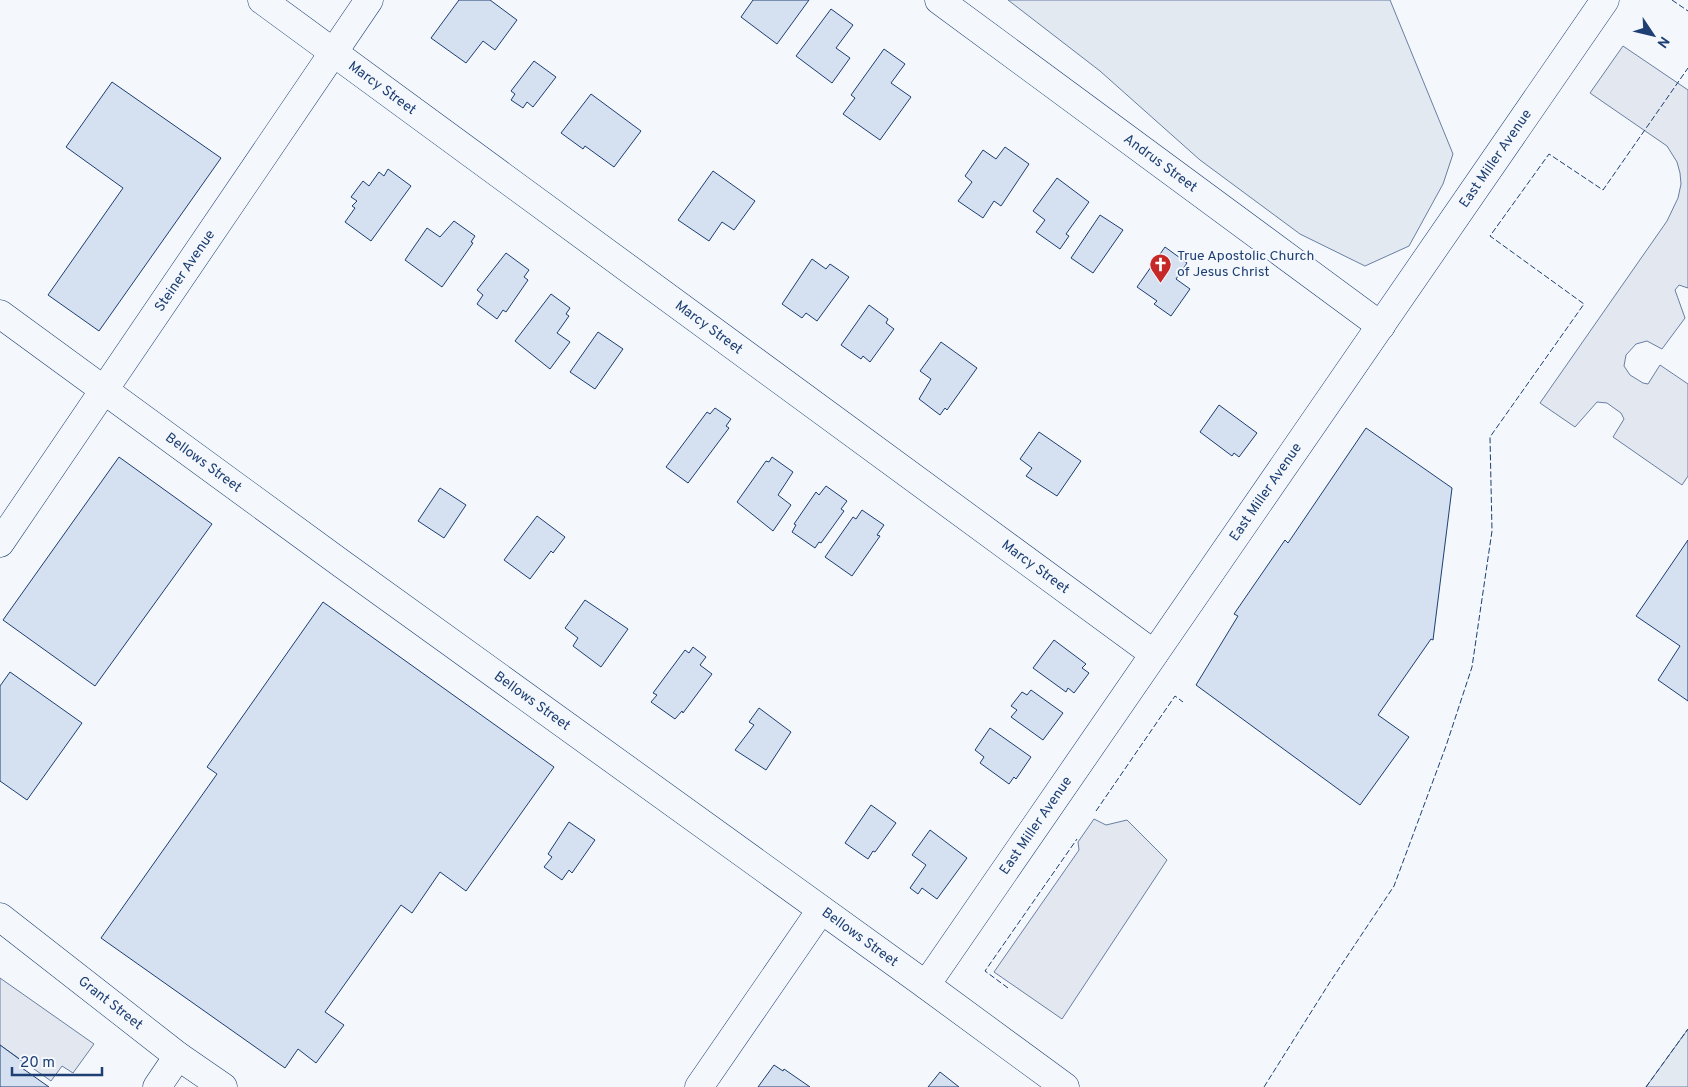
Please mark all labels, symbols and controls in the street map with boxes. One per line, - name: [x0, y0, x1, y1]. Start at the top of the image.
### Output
- north arrow: [1628, 10, 1678, 60]
- text: N: [1653, 33, 1672, 51]
- street label: Marcy Street: [345, 58, 419, 119]
- street label: East Miller Avenue: [1456, 106, 1535, 211]
- street label: Andrus Street: [1120, 131, 1200, 196]
- street label: Steiner Avenue: [151, 227, 219, 315]
- place label: True Apostolic Church of Jesus Christ: [1177, 248, 1314, 281]
- church icon: True Apostolic Church of Jesus Christ: [1149, 252, 1173, 283]
- street label: Marcy Street: [672, 297, 746, 358]
- street label: Bellows Street: [162, 429, 245, 496]
- street label: East Miller Avenue: [1226, 440, 1306, 545]
- street label: Marcy Street: [998, 537, 1073, 598]
- street label: Bellows Street: [491, 668, 574, 734]
- street label: East Miller Avenue: [996, 773, 1076, 878]
- street label: Bellows Street: [818, 904, 901, 971]
- street label: Grant Street: [75, 973, 146, 1034]
- scale bar: [12, 1044, 102, 1076]
- text: 20 m: [20, 1054, 55, 1073]

